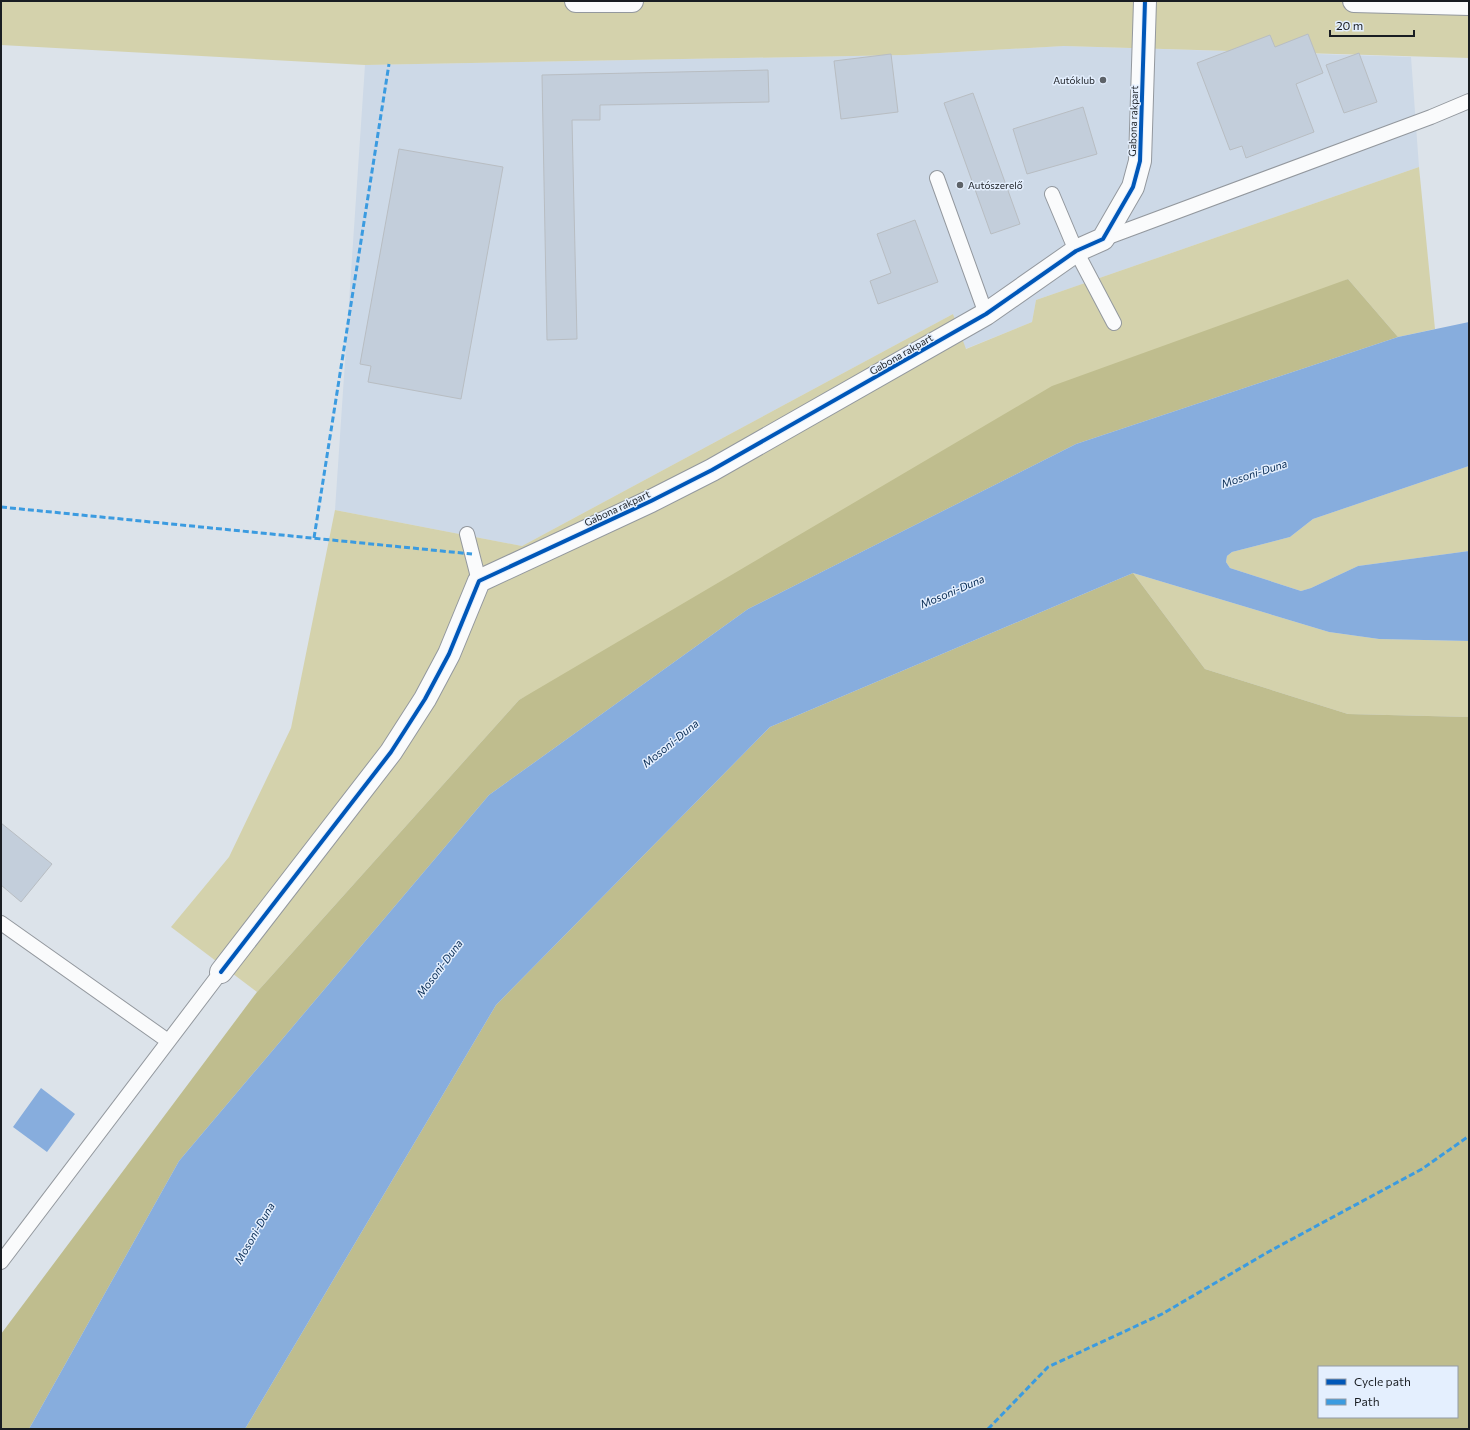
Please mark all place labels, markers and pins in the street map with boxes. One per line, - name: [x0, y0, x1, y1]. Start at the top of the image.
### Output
- place label: Autóklub: [1053, 74, 1095, 86]
- marker: Autóklub: [1098, 75, 1108, 85]
- place label: Autószerelő: [968, 179, 1023, 191]
- marker: Autószerelő: [955, 180, 965, 190]

